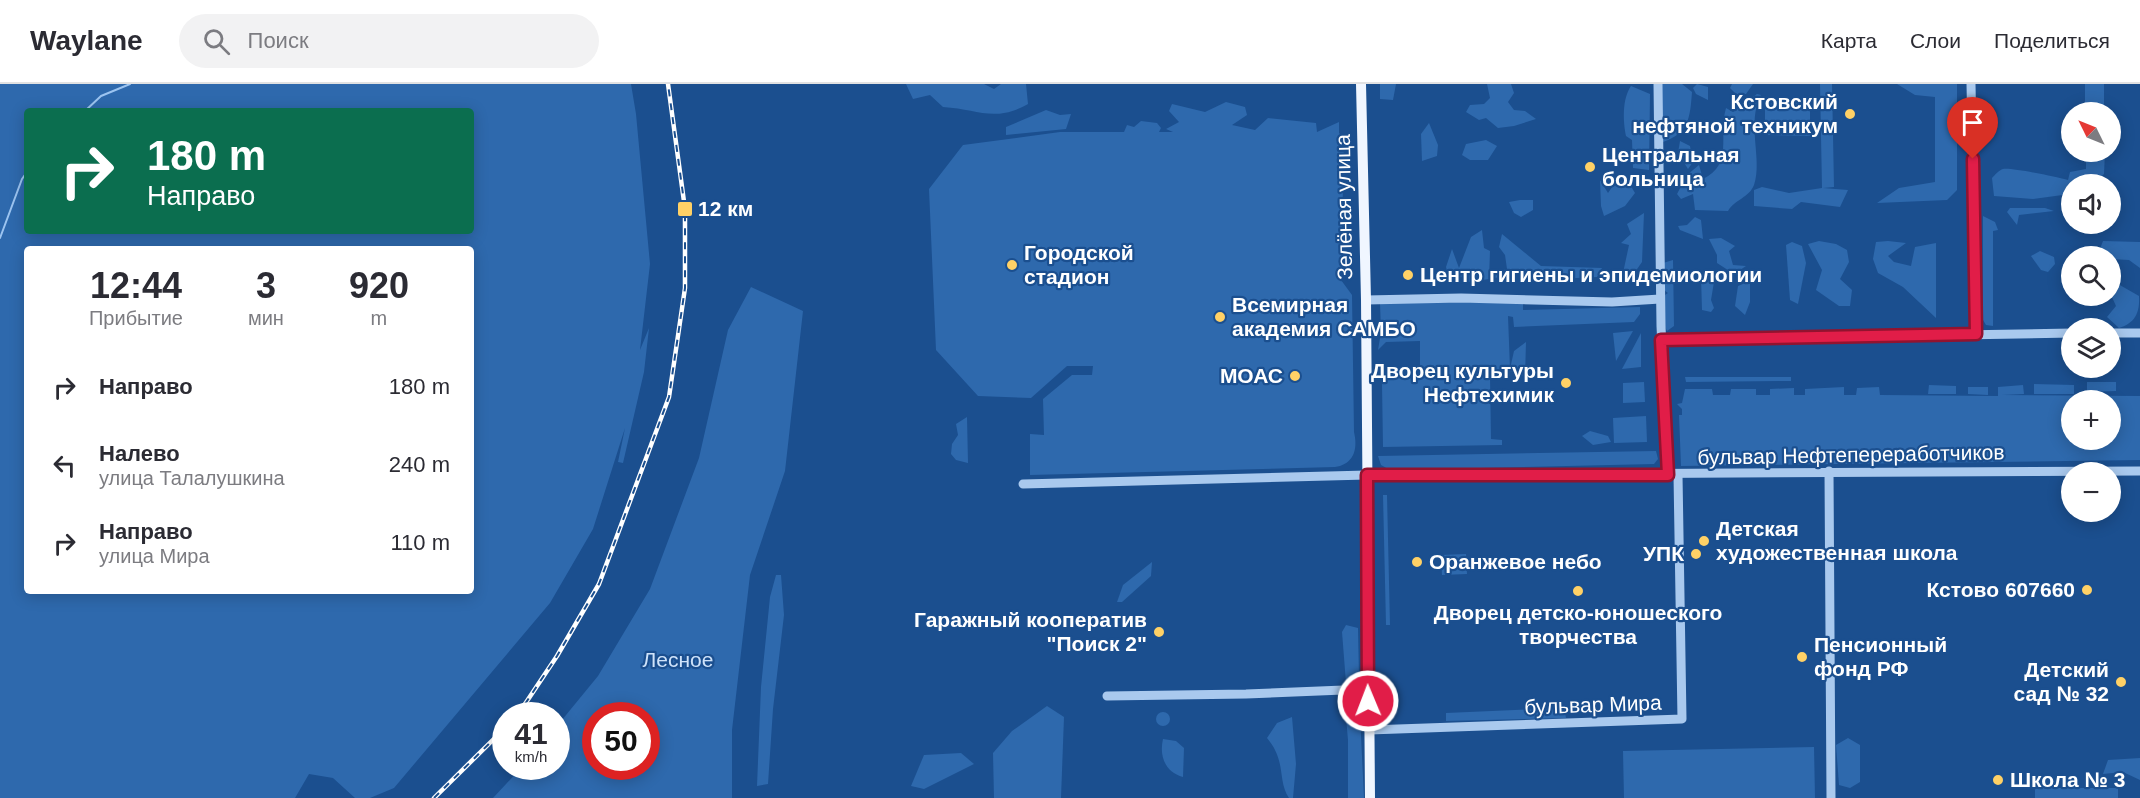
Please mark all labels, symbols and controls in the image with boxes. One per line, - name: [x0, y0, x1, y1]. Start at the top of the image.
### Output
- search box: [179, 14, 599, 68]
- text: Waylane: [30, 25, 143, 56]
- icon: search: [200, 25, 233, 58]
- text: Поиск: [248, 28, 309, 53]
- text: Карта: [1821, 29, 1877, 52]
- text: Слои: [1910, 29, 1961, 52]
- text: Поделиться: [1994, 29, 2110, 52]
- place label: Кстовский нефтяной техникум: [1632, 90, 1838, 137]
- pin: [1947, 97, 1998, 159]
- north arrow: [2061, 102, 2121, 162]
- map controls: [2061, 102, 2121, 522]
- icon: arrive: [1956, 106, 1989, 139]
- marker: Кстовский нефтяной техникум: [1843, 107, 1857, 121]
- icon: right: [48, 132, 126, 210]
- text: 180 m: [147, 132, 266, 179]
- street label: Зелёная улица: [1331, 134, 1356, 280]
- place label: Центральная больница: [1602, 143, 1740, 190]
- marker: Центральная больница: [1583, 160, 1597, 174]
- button: sound: [2061, 174, 2121, 234]
- text: Направо: [147, 181, 255, 211]
- place label: 12 км: [698, 197, 753, 220]
- marker: 12 км: [676, 200, 694, 218]
- place label: Городской стадион: [1024, 241, 1134, 288]
- button: search: [2061, 246, 2121, 306]
- marker: Городской стадион: [1005, 258, 1019, 272]
- place label: Центр гигиены и эпидемиологии: [1420, 263, 1762, 286]
- text: 12:44: [90, 265, 182, 306]
- text: 3: [256, 265, 276, 306]
- text: 920: [349, 265, 409, 306]
- marker: Центр гигиены и эпидемиологии: [1401, 268, 1415, 282]
- place label: Всемирная академия САМБО: [1232, 293, 1416, 340]
- text: Прибытие: [89, 307, 183, 329]
- text: мин: [248, 307, 284, 329]
- text: m: [371, 307, 387, 329]
- marker: Всемирная академия САМБО: [1213, 310, 1227, 324]
- button: layers: [2061, 318, 2121, 378]
- place label: Дворец культуры Нефтехимик: [1371, 359, 1554, 406]
- place label: МОАС: [1220, 364, 1283, 387]
- marker: МОАС: [1288, 369, 1302, 383]
- icon: right: [48, 371, 81, 404]
- text: Направо: [99, 374, 193, 399]
- text: 180 m: [389, 374, 450, 399]
- marker: Дворец культуры Нефтехимик: [1559, 376, 1573, 390]
- button: +: [2061, 390, 2121, 450]
- street label: бульвар Нефтепереработчиков: [1697, 440, 2005, 469]
- text: Налево: [99, 441, 180, 466]
- icon: left: [48, 449, 81, 482]
- text: 240 m: [389, 452, 450, 477]
- button: −: [2061, 462, 2121, 522]
- text: улица Талалушкина: [99, 467, 285, 489]
- place label: Детская художественная школа: [1716, 517, 1958, 564]
- text: Направо: [99, 519, 193, 544]
- icon: right: [48, 527, 81, 560]
- text: 110 m: [390, 530, 450, 555]
- marker: Детская художественная школа: [1697, 534, 1711, 548]
- place label: УПК: [1643, 542, 1684, 565]
- text: улица Мира: [99, 545, 210, 567]
- marker: УПК: [1689, 547, 1703, 561]
- place label: Оранжевое небо: [1429, 550, 1602, 573]
- marker: Оранжевое небо: [1410, 555, 1424, 569]
- place label: Кстово 607660: [1927, 578, 2075, 601]
- marker: Кстово 607660: [2080, 583, 2094, 597]
- marker: Дворец детско-юношеского творчества: [1571, 584, 1585, 598]
- place label: Дворец детско-юношеского творчества: [1434, 601, 1722, 648]
- place label: Гаражный кооператив "Поиск 2": [914, 608, 1147, 655]
- marker: Гаражный кооператив "Поиск 2": [1152, 625, 1166, 639]
- place label: Пенсионный фонд РФ: [1814, 633, 1947, 680]
- park label: Лесное: [643, 648, 713, 671]
- marker: Пенсионный фонд РФ: [1795, 650, 1809, 664]
- place label: Детский сад № 32: [2014, 658, 2109, 705]
- position arrow: [1336, 669, 1400, 733]
- marker: Детский сад № 32: [2114, 675, 2128, 689]
- street label: бульвар Мира: [1524, 691, 1662, 718]
- speed limit sign: 50: [582, 702, 660, 780]
- text: 41: [514, 717, 548, 750]
- text: km/h: [515, 748, 547, 765]
- place label: Школа № 3: [2010, 768, 2125, 791]
- marker: Школа № 3: [1991, 773, 2005, 787]

